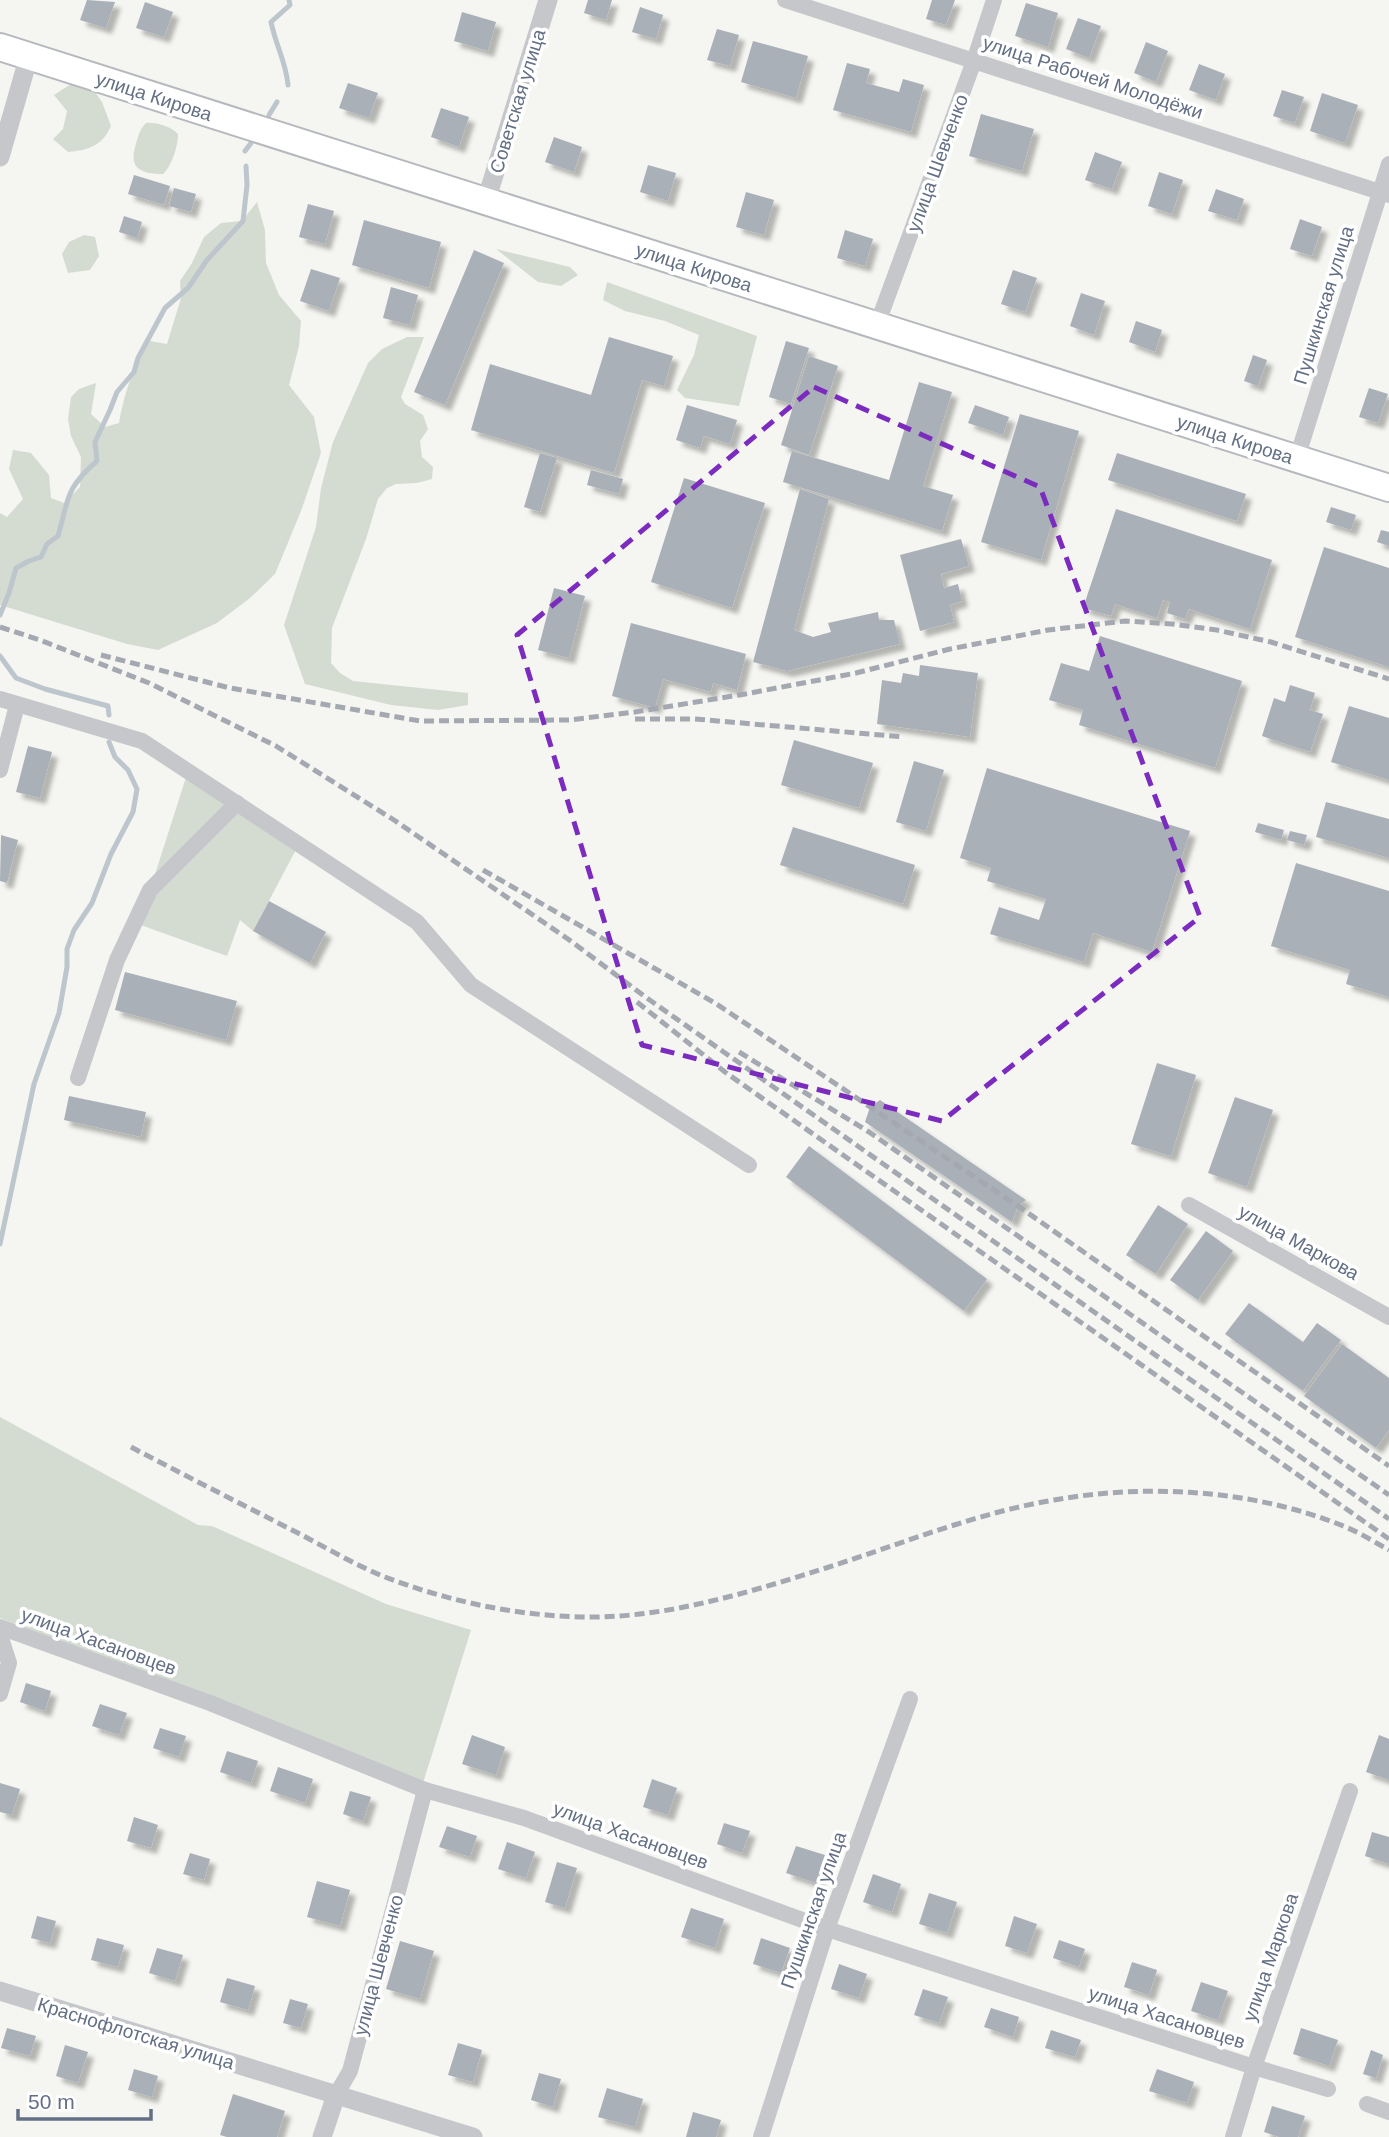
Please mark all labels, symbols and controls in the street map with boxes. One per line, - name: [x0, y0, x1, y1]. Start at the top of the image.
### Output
- street label: Советская улица: [486, 26, 549, 176]
- street label: улица Рабочей Молодёжи: [980, 32, 1206, 123]
- street label: улица Кирова: [93, 68, 215, 125]
- street label: улица Шевченко: [903, 92, 972, 235]
- street label: Пушкинская улица: [1289, 223, 1358, 387]
- street label: улица Кирова: [633, 239, 755, 296]
- street label: улица Кирова: [1174, 411, 1296, 468]
- street label: улица Маркова: [1235, 1201, 1363, 1284]
- street label: улица Хасановцев: [19, 1604, 179, 1679]
- street label: улица Хасановцев: [551, 1798, 711, 1873]
- street label: Пушкинская улица: [777, 1829, 850, 1991]
- street label: улица Маркова: [1239, 1890, 1302, 2024]
- street label: улица Шевченко: [350, 1892, 407, 2038]
- street label: улица Хасановцев: [1086, 1982, 1248, 2053]
- street label: Краснофлотская улица: [35, 1994, 237, 2074]
- scale bar: [18, 2078, 150, 2122]
- text: 50 m: [28, 2090, 75, 2113]

